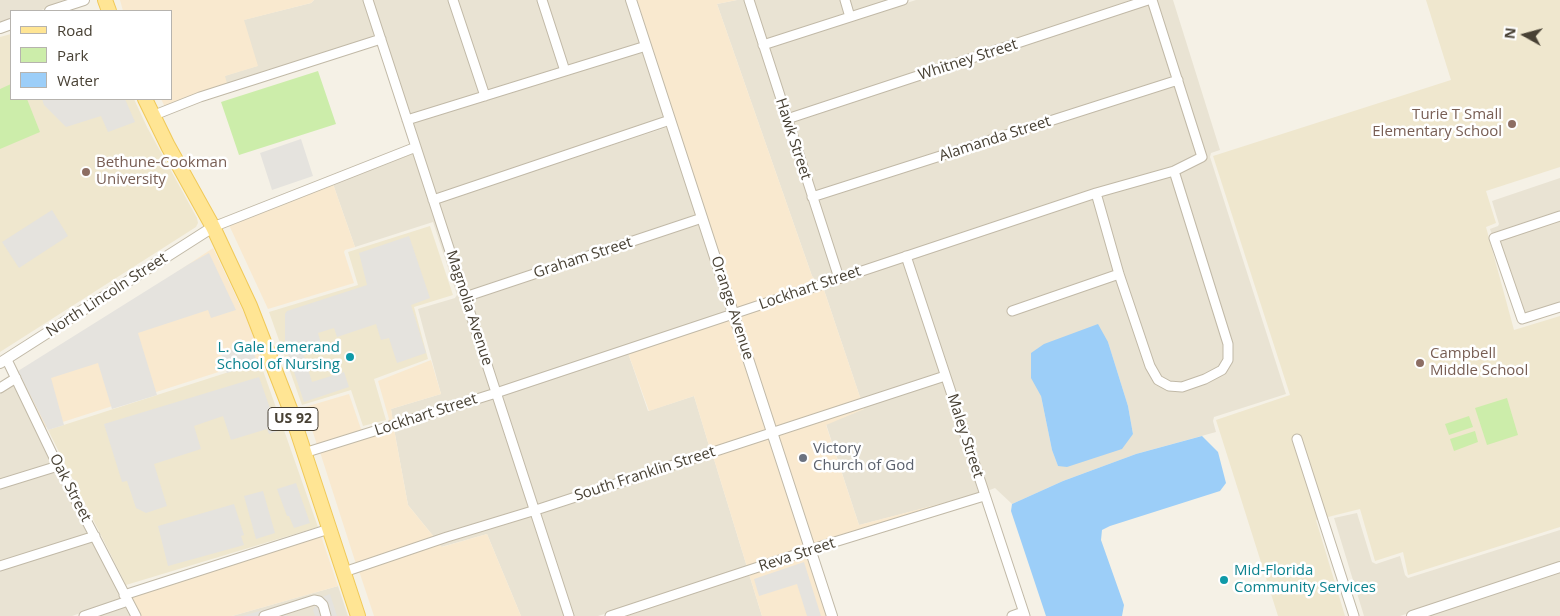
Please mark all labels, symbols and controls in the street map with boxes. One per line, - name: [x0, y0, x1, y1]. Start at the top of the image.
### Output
- legend: [10, 10, 172, 100]
- north arrow: [1500, 10, 1550, 60]
- text: Road: [57, 20, 93, 40]
- text: N: [1499, 26, 1520, 40]
- street label: Whitney Street: [916, 36, 1020, 84]
- text: Park: [57, 45, 88, 65]
- text: Water: [57, 70, 99, 90]
- street label: Hawk Street: [771, 96, 815, 182]
- place label: Turie T Small Elementary School: [1372, 106, 1502, 141]
- street label: Alamanda Street: [937, 112, 1053, 166]
- marker: Turie T Small Elementary School: [1506, 118, 1518, 130]
- place label: Bethune-Cookman University: [96, 154, 227, 189]
- marker: Bethune-Cookman University: [80, 166, 92, 178]
- street label: Graham Street: [531, 234, 635, 282]
- street label: Magnolia Avenue: [442, 248, 496, 368]
- street label: North Lincoln Street: [43, 249, 171, 341]
- street label: Orange Avenue: [707, 254, 757, 362]
- street label: Lockhart Street: [757, 262, 863, 314]
- place label: L. Gale Lemerand School of Nursing: [217, 339, 340, 374]
- place label: Campbell Middle School: [1430, 345, 1528, 380]
- marker: L. Gale Lemerand School of Nursing: [344, 351, 356, 363]
- marker: Campbell Middle School: [1414, 357, 1426, 369]
- street label: Lockhart Street: [372, 390, 480, 440]
- street label: Maley Street: [943, 392, 987, 480]
- road number: US 92: [268, 408, 318, 430]
- place label: Victory Church of God: [813, 440, 914, 475]
- street label: South Franklin Street: [572, 443, 718, 505]
- street label: Oak Street: [45, 451, 95, 525]
- marker: Victory Church of God: [797, 452, 809, 464]
- street label: Reva Street: [757, 534, 837, 576]
- place label: Mid-Florida Community Services: [1234, 562, 1376, 597]
- marker: Mid-Florida Community Services: [1218, 574, 1230, 586]

